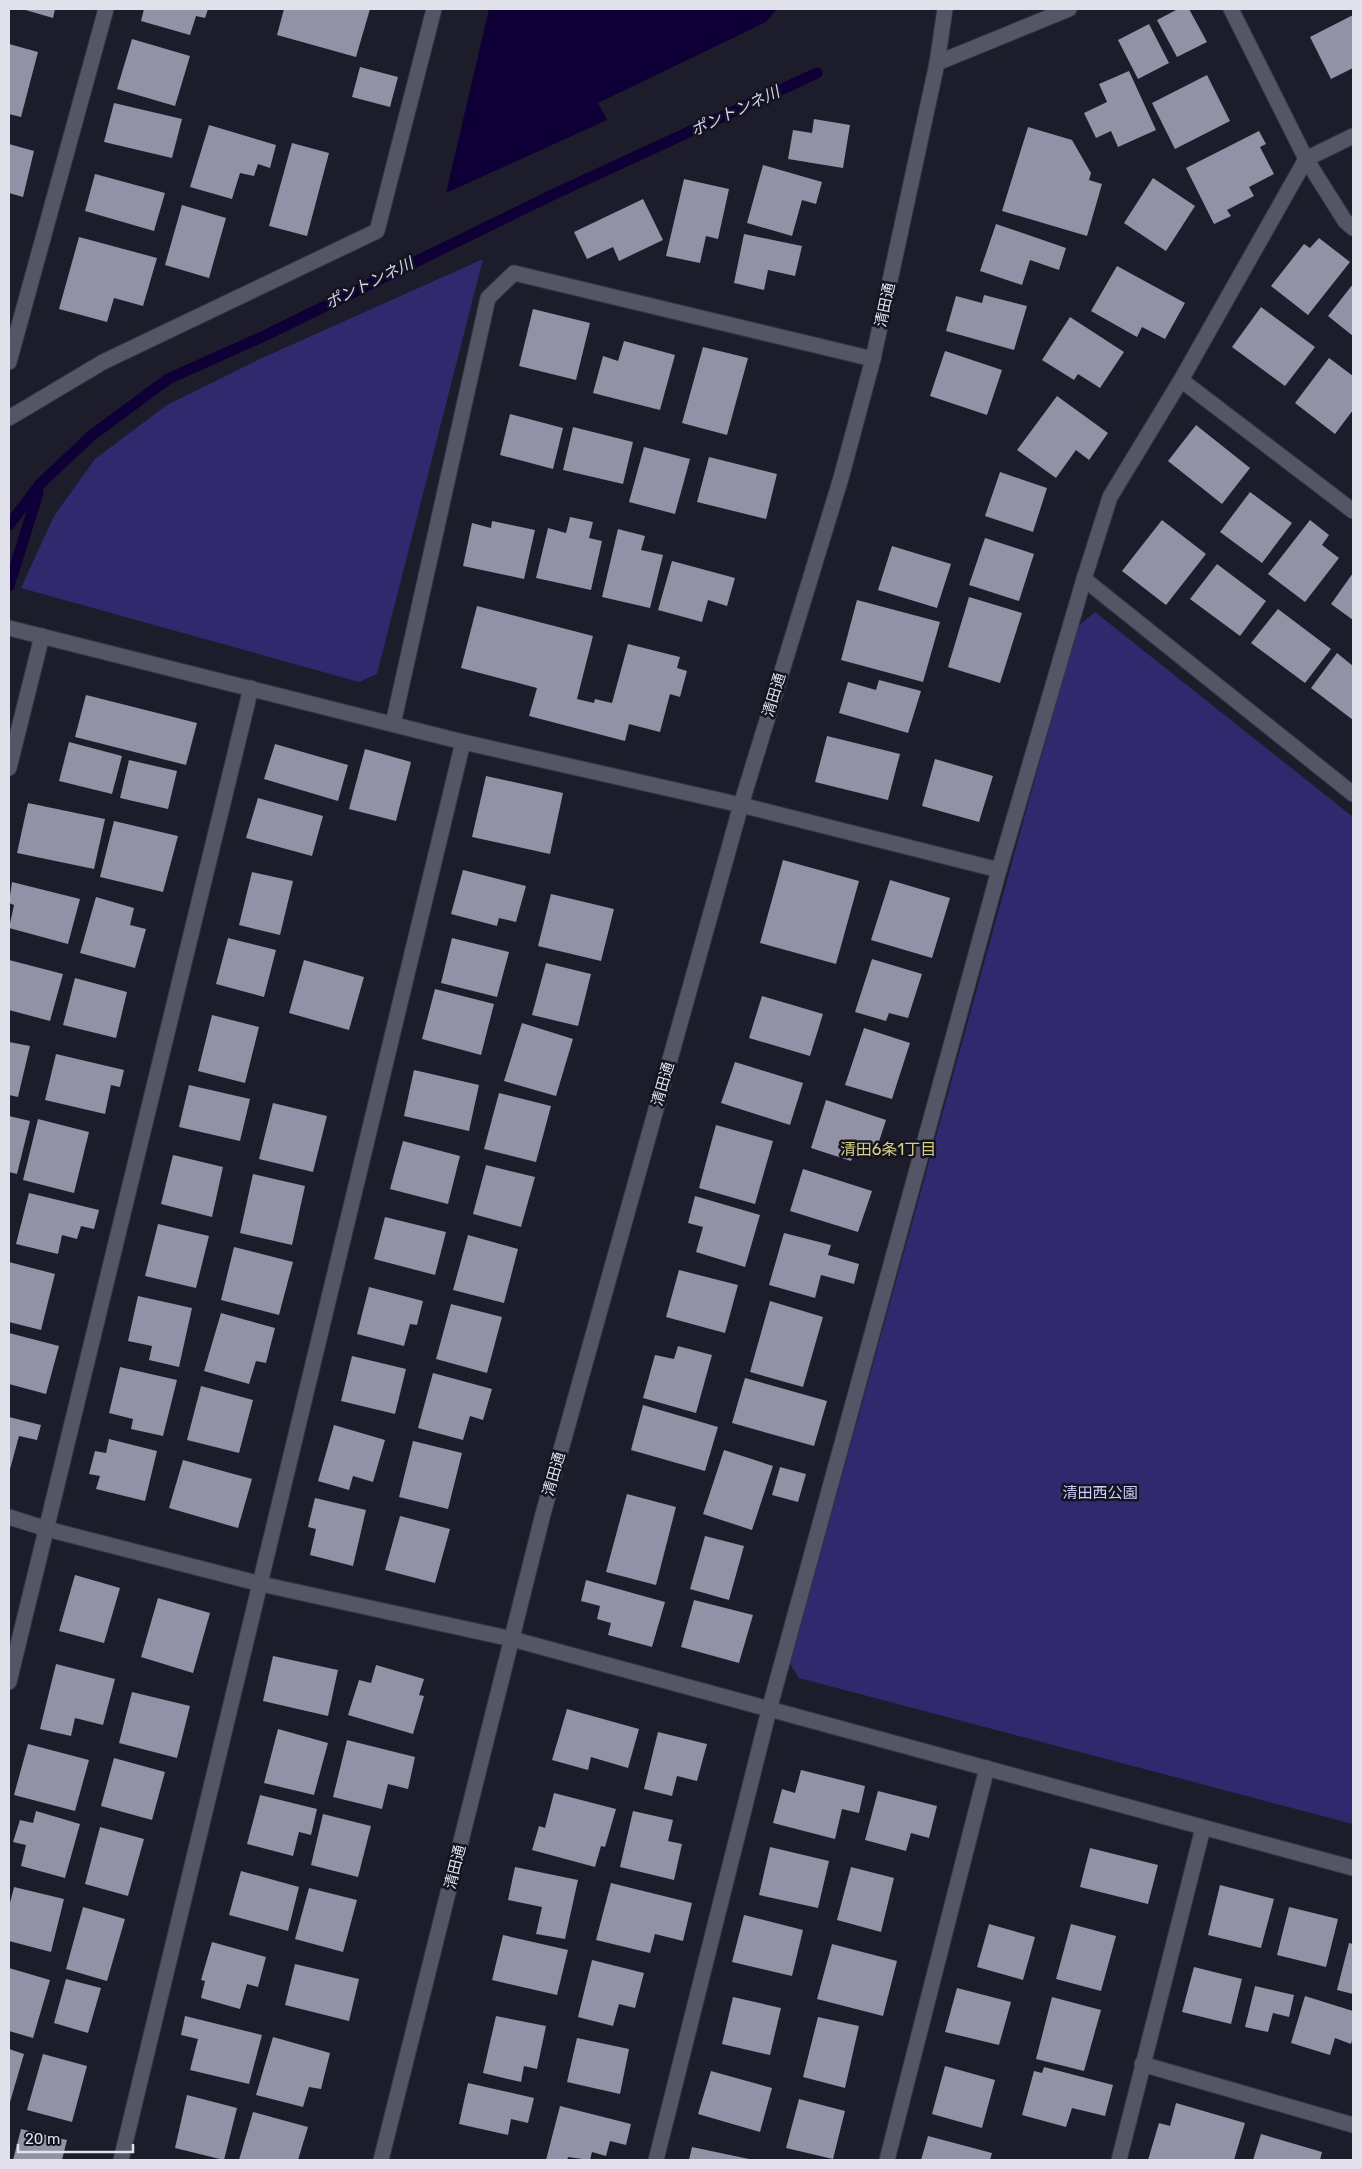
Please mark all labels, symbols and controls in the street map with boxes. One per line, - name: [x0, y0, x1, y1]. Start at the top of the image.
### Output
- water label: ポントンネ川: [688, 81, 784, 140]
- water label: ポントンネ川: [322, 253, 418, 313]
- street label: 清田通: [872, 281, 898, 329]
- street label: 清田通: [759, 671, 789, 719]
- street label: 清田通: [648, 1060, 678, 1108]
- district label: 清田6条1丁目: [840, 1140, 936, 1159]
- street label: 清田通: [539, 1450, 569, 1498]
- park label: 清田西公園: [1062, 1484, 1138, 1502]
- street label: 清田通: [441, 1843, 469, 1891]
- scale bar: [18, 2122, 132, 2154]
- text: 20 m: [25, 2130, 60, 2148]

